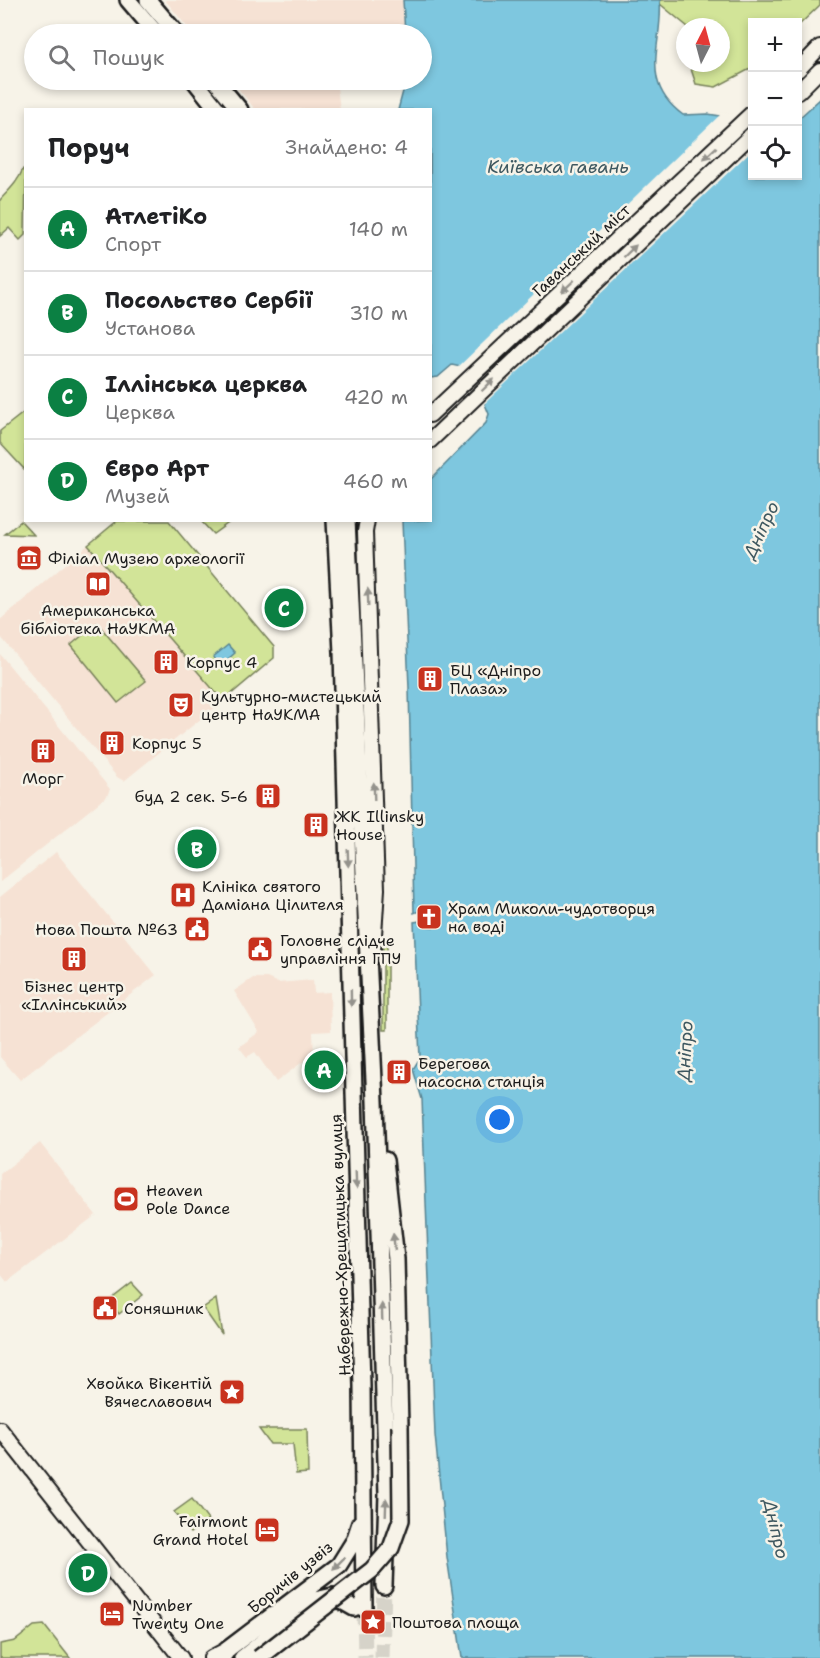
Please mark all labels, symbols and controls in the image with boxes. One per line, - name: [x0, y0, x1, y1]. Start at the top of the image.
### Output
- north arrow: [676, 18, 730, 72]
- map controls: [748, 18, 802, 180]
- button: +: [748, 18, 802, 72]
- search box: [24, 24, 432, 90]
- icon: search: [45, 41, 78, 74]
- text: Пошук: [93, 43, 164, 72]
- button: −: [748, 72, 802, 126]
- button: locate: [748, 126, 802, 180]
- text: Поруч: [48, 130, 130, 165]
- text: Знайдено: 4: [285, 134, 408, 160]
- one-way arrow: [703, 145, 717, 159]
- water label: Київська гавань: [487, 155, 629, 179]
- street label: Гаванський міст: [528, 199, 636, 301]
- text: АтлетіКо: [105, 202, 207, 231]
- text: A: [60, 216, 75, 242]
- text: 140 m: [349, 216, 408, 242]
- text: Спорт: [105, 231, 161, 257]
- one-way arrow: [622, 244, 637, 258]
- one-way arrow: [560, 279, 575, 293]
- text: Посольство Сербії: [105, 286, 313, 315]
- text: B: [61, 300, 74, 326]
- text: 310 m: [349, 300, 408, 326]
- text: Установа: [105, 315, 195, 341]
- text: Іллінська церква: [105, 370, 307, 399]
- one-way arrow: [481, 379, 495, 393]
- text: C: [61, 384, 74, 410]
- text: 420 m: [344, 384, 408, 410]
- text: Церква: [105, 399, 175, 425]
- text: Євро Арт: [105, 454, 209, 483]
- text: D: [60, 468, 75, 494]
- text: 460 m: [343, 468, 408, 494]
- text: Музей: [105, 483, 170, 509]
- water label: Дніпро: [737, 497, 785, 563]
- museum icon: Філіал Музею археології: [14, 543, 44, 573]
- place label: Філіал Музею археології: [48, 548, 245, 569]
- library icon: Американська бібліотека НаУКМА: [83, 569, 113, 599]
- pin: C: [264, 586, 304, 630]
- one-way arrow: [363, 587, 372, 606]
- place label: Американська бібліотека НаУКМА: [21, 600, 175, 639]
- building icon: Корпус 4: [151, 647, 181, 677]
- place label: Корпус 4: [186, 652, 257, 673]
- place label: БЦ «Дніпро Плаза»: [450, 660, 541, 699]
- building icon: БЦ «Дніпро Плаза»: [415, 664, 445, 694]
- place label: Культурно-мистецький центр НаУКМА: [201, 686, 382, 725]
- theatre icon: Культурно-мистецький центр НаУКМА: [166, 690, 196, 720]
- building icon: Корпус 5: [97, 728, 127, 758]
- place label: Корпус 5: [132, 733, 202, 754]
- building icon: Морг: [28, 736, 58, 766]
- place label: Морг: [22, 768, 65, 789]
- building icon: буд 2 сек. 5-6: [253, 781, 283, 811]
- one-way arrow: [369, 782, 379, 801]
- place label: буд 2 сек. 5-6: [135, 786, 248, 807]
- place label: ЖК Illinsky House: [336, 806, 424, 845]
- building icon: ЖК Illinsky House: [301, 810, 331, 840]
- pin: B: [178, 826, 216, 872]
- one-way arrow: [343, 848, 352, 867]
- place label: Клініка святого Даміана Цілителя: [202, 876, 344, 915]
- hospital icon: Клініка святого Даміана Цілителя: [168, 880, 198, 910]
- place label: Храм Миколи-чудотворця на воді: [448, 898, 655, 937]
- church icon: Храм Миколи-чудотворця на воді: [414, 902, 444, 932]
- public building icon: Нова Пошта №63: [182, 914, 212, 944]
- place label: Нова Пошта №63: [35, 919, 178, 940]
- place label: Головне слідче управління ГПУ: [280, 930, 401, 969]
- public building icon: Головне слідче управління ГПУ: [245, 934, 275, 964]
- building icon: Бізнес центр «Іллінський»: [59, 944, 89, 974]
- place label: Бізнес центр «Іллінський»: [21, 976, 127, 1015]
- one-way arrow: [346, 989, 356, 1008]
- water label: Дніпро: [671, 1020, 699, 1083]
- pin: A: [304, 1048, 344, 1092]
- place label: Берегова насосна станція: [418, 1053, 545, 1092]
- building icon: Берегова насосна станція: [384, 1057, 414, 1087]
- your location: [485, 1105, 514, 1134]
- street label: Набережно-Хрещатицька вулиця: [325, 1114, 356, 1376]
- one-way arrow: [351, 1171, 360, 1190]
- place label: Heaven Pole Dance: [146, 1180, 230, 1219]
- sports icon: Heaven Pole Dance: [111, 1184, 141, 1214]
- one-way arrow: [389, 1232, 399, 1251]
- public building icon: Соняшник: [90, 1293, 120, 1323]
- place label: Соняшник: [124, 1298, 204, 1319]
- one-way arrow: [377, 1303, 386, 1322]
- place label: Хвойка Вікентій Вячеславович: [87, 1373, 212, 1412]
- place icon: Хвойка Вікентій Вячеславович: [217, 1377, 247, 1407]
- water label: Дніпро: [757, 1496, 795, 1561]
- one-way arrow: [382, 1497, 391, 1516]
- place label: Fairmont Grand Hotel: [153, 1511, 248, 1550]
- hotel icon: Fairmont Grand Hotel: [252, 1515, 282, 1545]
- street label: Боричів узвіз: [243, 1537, 337, 1618]
- pin: D: [68, 1550, 107, 1596]
- one-way arrow: [332, 1556, 346, 1571]
- place label: Number Twenty One: [132, 1595, 224, 1634]
- hotel icon: Number Twenty One: [97, 1599, 127, 1629]
- place icon: Поштова площа: [358, 1607, 388, 1637]
- place label: Поштова площа: [392, 1612, 519, 1633]

